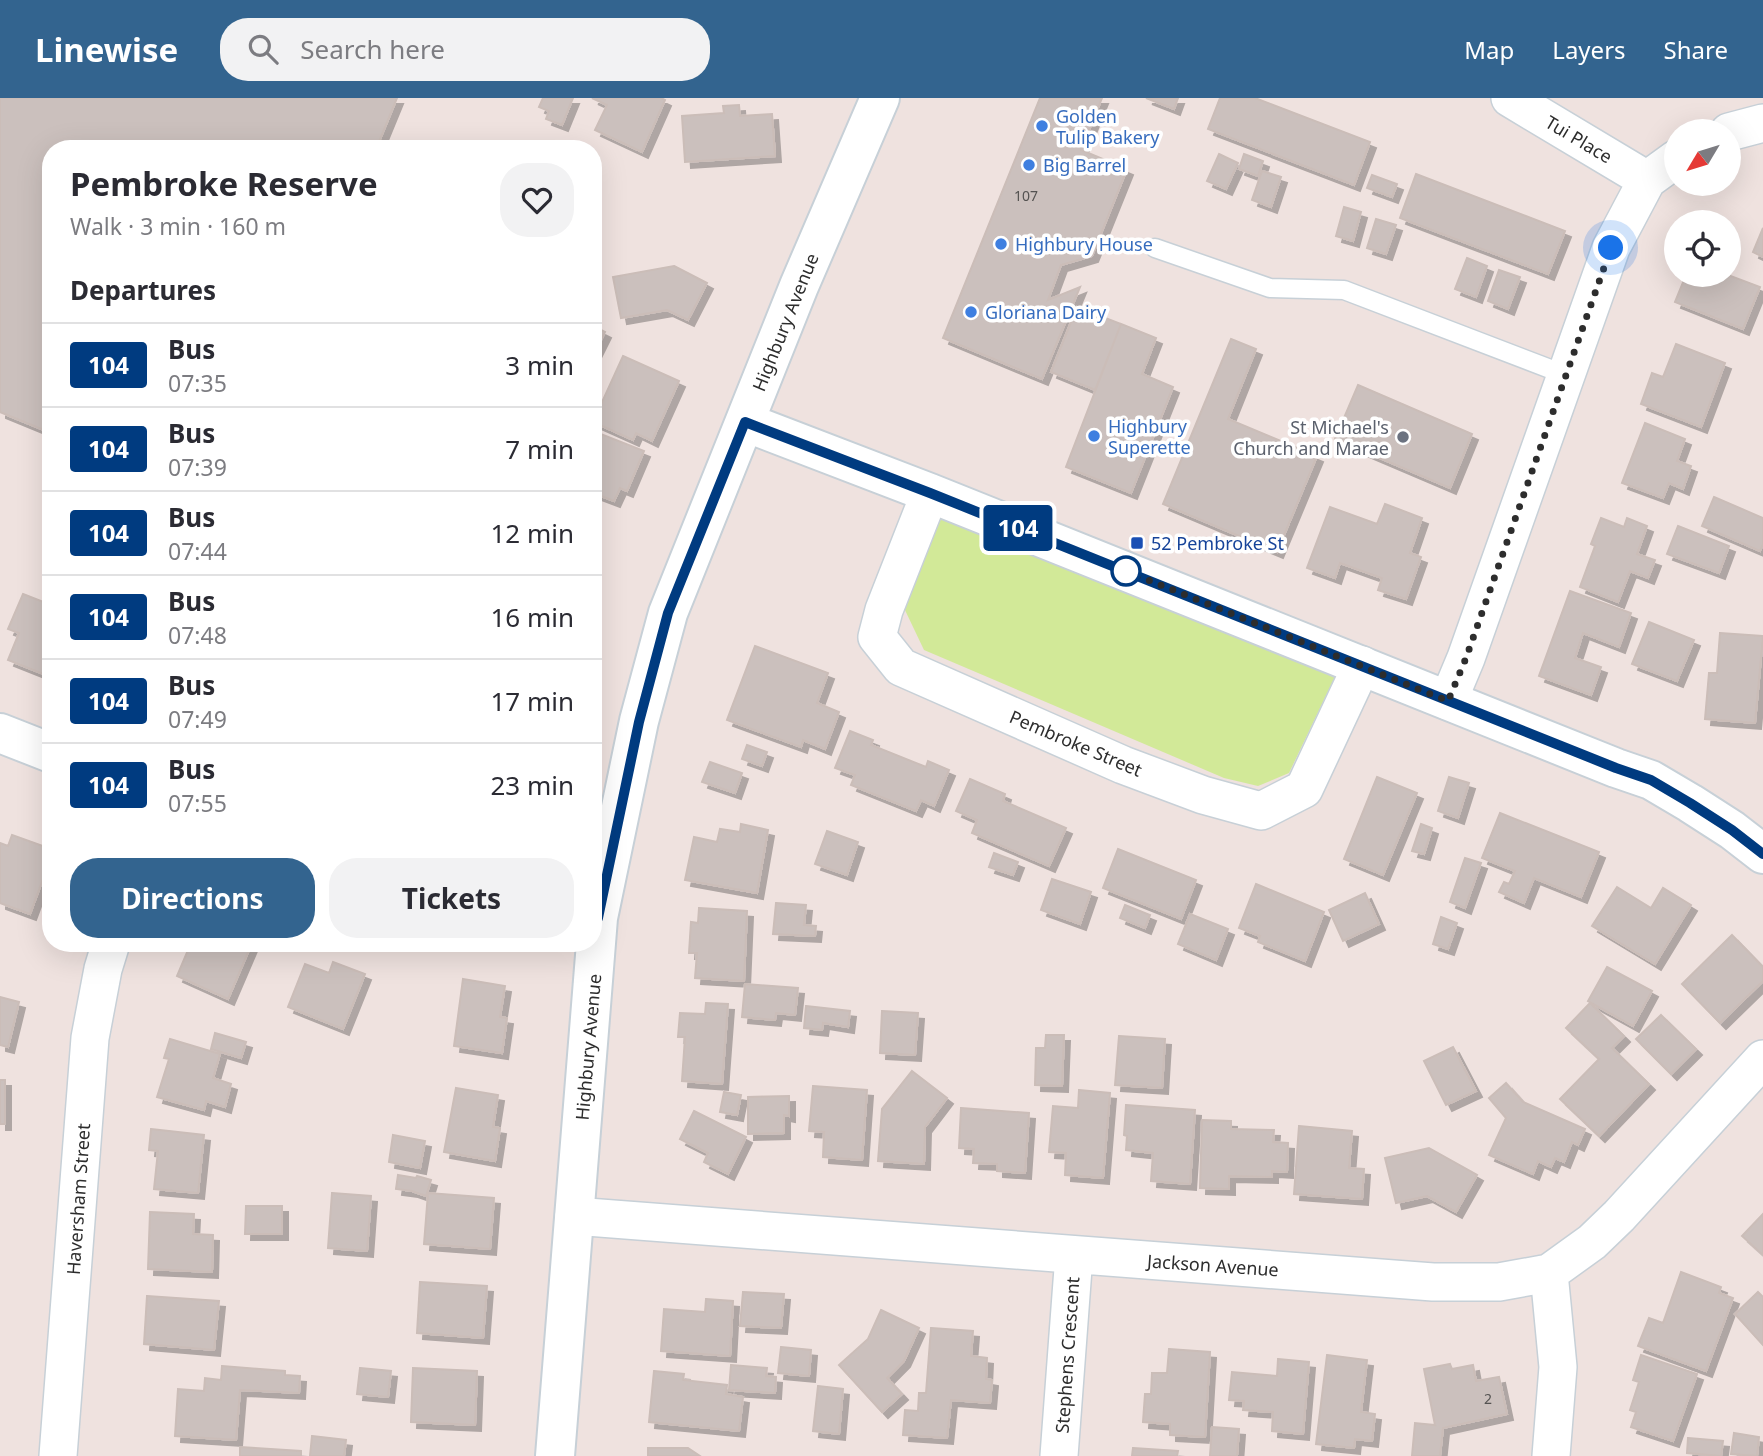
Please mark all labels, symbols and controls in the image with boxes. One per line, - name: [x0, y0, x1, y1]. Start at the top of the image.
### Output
- search box: [220, 18, 710, 81]
- text: Linewise: [35, 27, 178, 72]
- icon: search: [244, 30, 282, 68]
- text: Search here: [300, 31, 445, 67]
- text: Map: [1464, 33, 1514, 66]
- text: Layers: [1552, 33, 1626, 66]
- text: Share: [1664, 33, 1728, 66]
- place label: Golden Tulip Bakery: [1056, 104, 1160, 149]
- street label: Tui Place: [1541, 110, 1617, 168]
- marker: Golden Tulip Bakery: [1034, 118, 1050, 134]
- north arrow: [1664, 119, 1741, 196]
- map controls: [1664, 119, 1741, 287]
- place label: Big Barrel: [1043, 153, 1126, 177]
- marker: Big Barrel: [1021, 157, 1037, 173]
- text: Pembroke Reserve: [70, 161, 378, 206]
- button: heart: [500, 163, 574, 237]
- house number: 107: [1014, 186, 1038, 205]
- text: Walk · 3 min · 160 m: [70, 210, 286, 242]
- button: locate: [1664, 210, 1741, 287]
- your location: [1593, 230, 1628, 265]
- place label: Highbury House: [1015, 232, 1153, 256]
- marker: Highbury House: [993, 236, 1009, 252]
- street label: Highbury Avenue: [746, 249, 824, 395]
- text: Departures: [70, 272, 216, 308]
- place label: Gloriana Dairy: [985, 300, 1107, 324]
- marker: Gloriana Dairy: [963, 304, 979, 320]
- text: Bus: [168, 331, 215, 367]
- text: 3 min: [505, 347, 574, 383]
- text: 104: [88, 348, 129, 381]
- text: 07:35: [168, 367, 227, 399]
- place label: Highbury Superette: [1108, 414, 1191, 459]
- text: Bus: [168, 415, 215, 451]
- place label: St Michael's Church and Marae: [1233, 415, 1389, 460]
- marker: Highbury Superette: [1086, 428, 1102, 444]
- marker: St Michael's Church and Marae: [1395, 429, 1411, 445]
- text: 7 min: [505, 431, 574, 467]
- text: 104: [88, 432, 129, 465]
- text: 07:39: [168, 451, 227, 483]
- text: Bus: [168, 499, 215, 535]
- line badge: 104: [978, 505, 1058, 551]
- text: 104: [997, 511, 1039, 544]
- text: 12 min: [490, 515, 574, 551]
- text: 104: [88, 516, 129, 549]
- place label: 52 Pembroke St: [1151, 531, 1285, 555]
- text: 07:44: [168, 535, 227, 567]
- marker: 52 Pembroke St: [1129, 535, 1145, 551]
- unlabelled marker: [1111, 556, 1141, 586]
- text: Bus: [168, 583, 215, 619]
- text: 16 min: [490, 599, 574, 635]
- text: 104: [88, 600, 129, 633]
- text: 07:48: [168, 619, 227, 651]
- text: Bus: [168, 667, 215, 703]
- text: 17 min: [490, 683, 574, 719]
- text: 104: [88, 684, 129, 717]
- text: 07:49: [168, 703, 227, 735]
- street label: Pembroke Street: [1006, 704, 1146, 782]
- text: Bus: [168, 751, 215, 787]
- text: 23 min: [490, 767, 574, 803]
- text: 104: [88, 768, 129, 801]
- text: 07:55: [168, 787, 227, 819]
- button: Directions: [70, 858, 315, 938]
- button: Tickets: [329, 858, 574, 938]
- street label: Highbury Avenue: [570, 973, 606, 1121]
- street label: Haversham Street: [61, 1122, 95, 1276]
- street label: Jackson Avenue: [1144, 1248, 1280, 1282]
- street label: Stephens Crescent: [1050, 1275, 1084, 1434]
- house number: 2: [1484, 1389, 1492, 1408]

